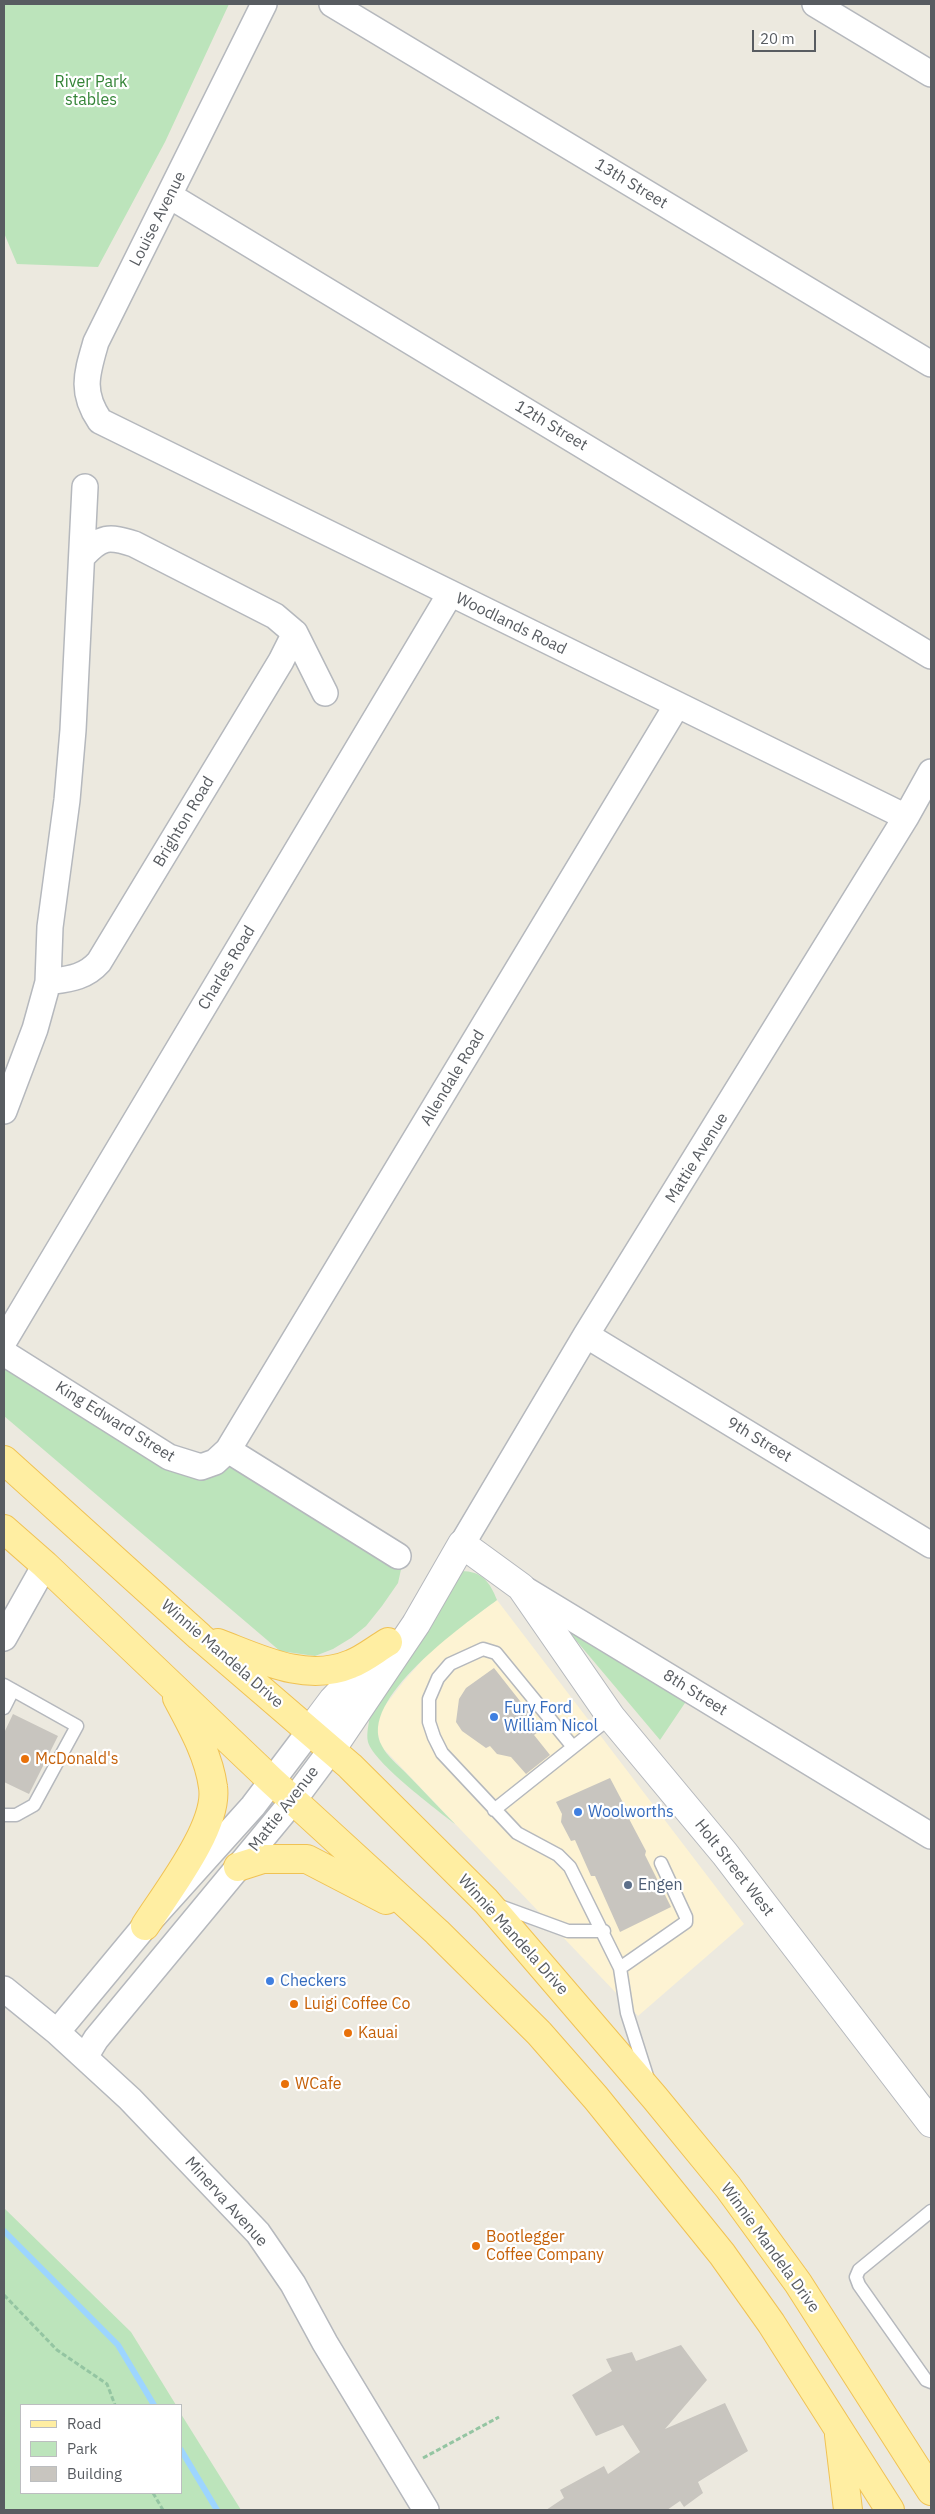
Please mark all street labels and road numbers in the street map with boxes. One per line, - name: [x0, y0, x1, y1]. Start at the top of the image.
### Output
- street label: 13th Street: [591, 155, 671, 213]
- street label: Louise Avenue: [126, 168, 190, 270]
- street label: 12th Street: [511, 397, 591, 455]
- street label: Woodlands Road: [452, 589, 570, 659]
- street label: Brighton Road: [150, 773, 218, 871]
- street label: Charles Road: [194, 922, 260, 1014]
- street label: Allendale Road: [417, 1027, 489, 1129]
- street label: Mattie Avenue: [662, 1109, 732, 1207]
- street label: King Edward Street: [52, 1377, 178, 1467]
- street label: 9th Street: [723, 1413, 795, 1467]
- street label: Winnie Mandela Drive: [157, 1596, 287, 1712]
- street label: 8th Street: [659, 1666, 731, 1720]
- street label: Mattie Avenue: [245, 1763, 323, 1855]
- street label: Holt Street West: [690, 1816, 778, 1920]
- street label: Winnie Mandela Drive: [454, 1871, 572, 1999]
- street label: Minerva Avenue: [181, 2153, 271, 2251]
- street label: Winnie Mandela Drive: [717, 2179, 823, 2317]

